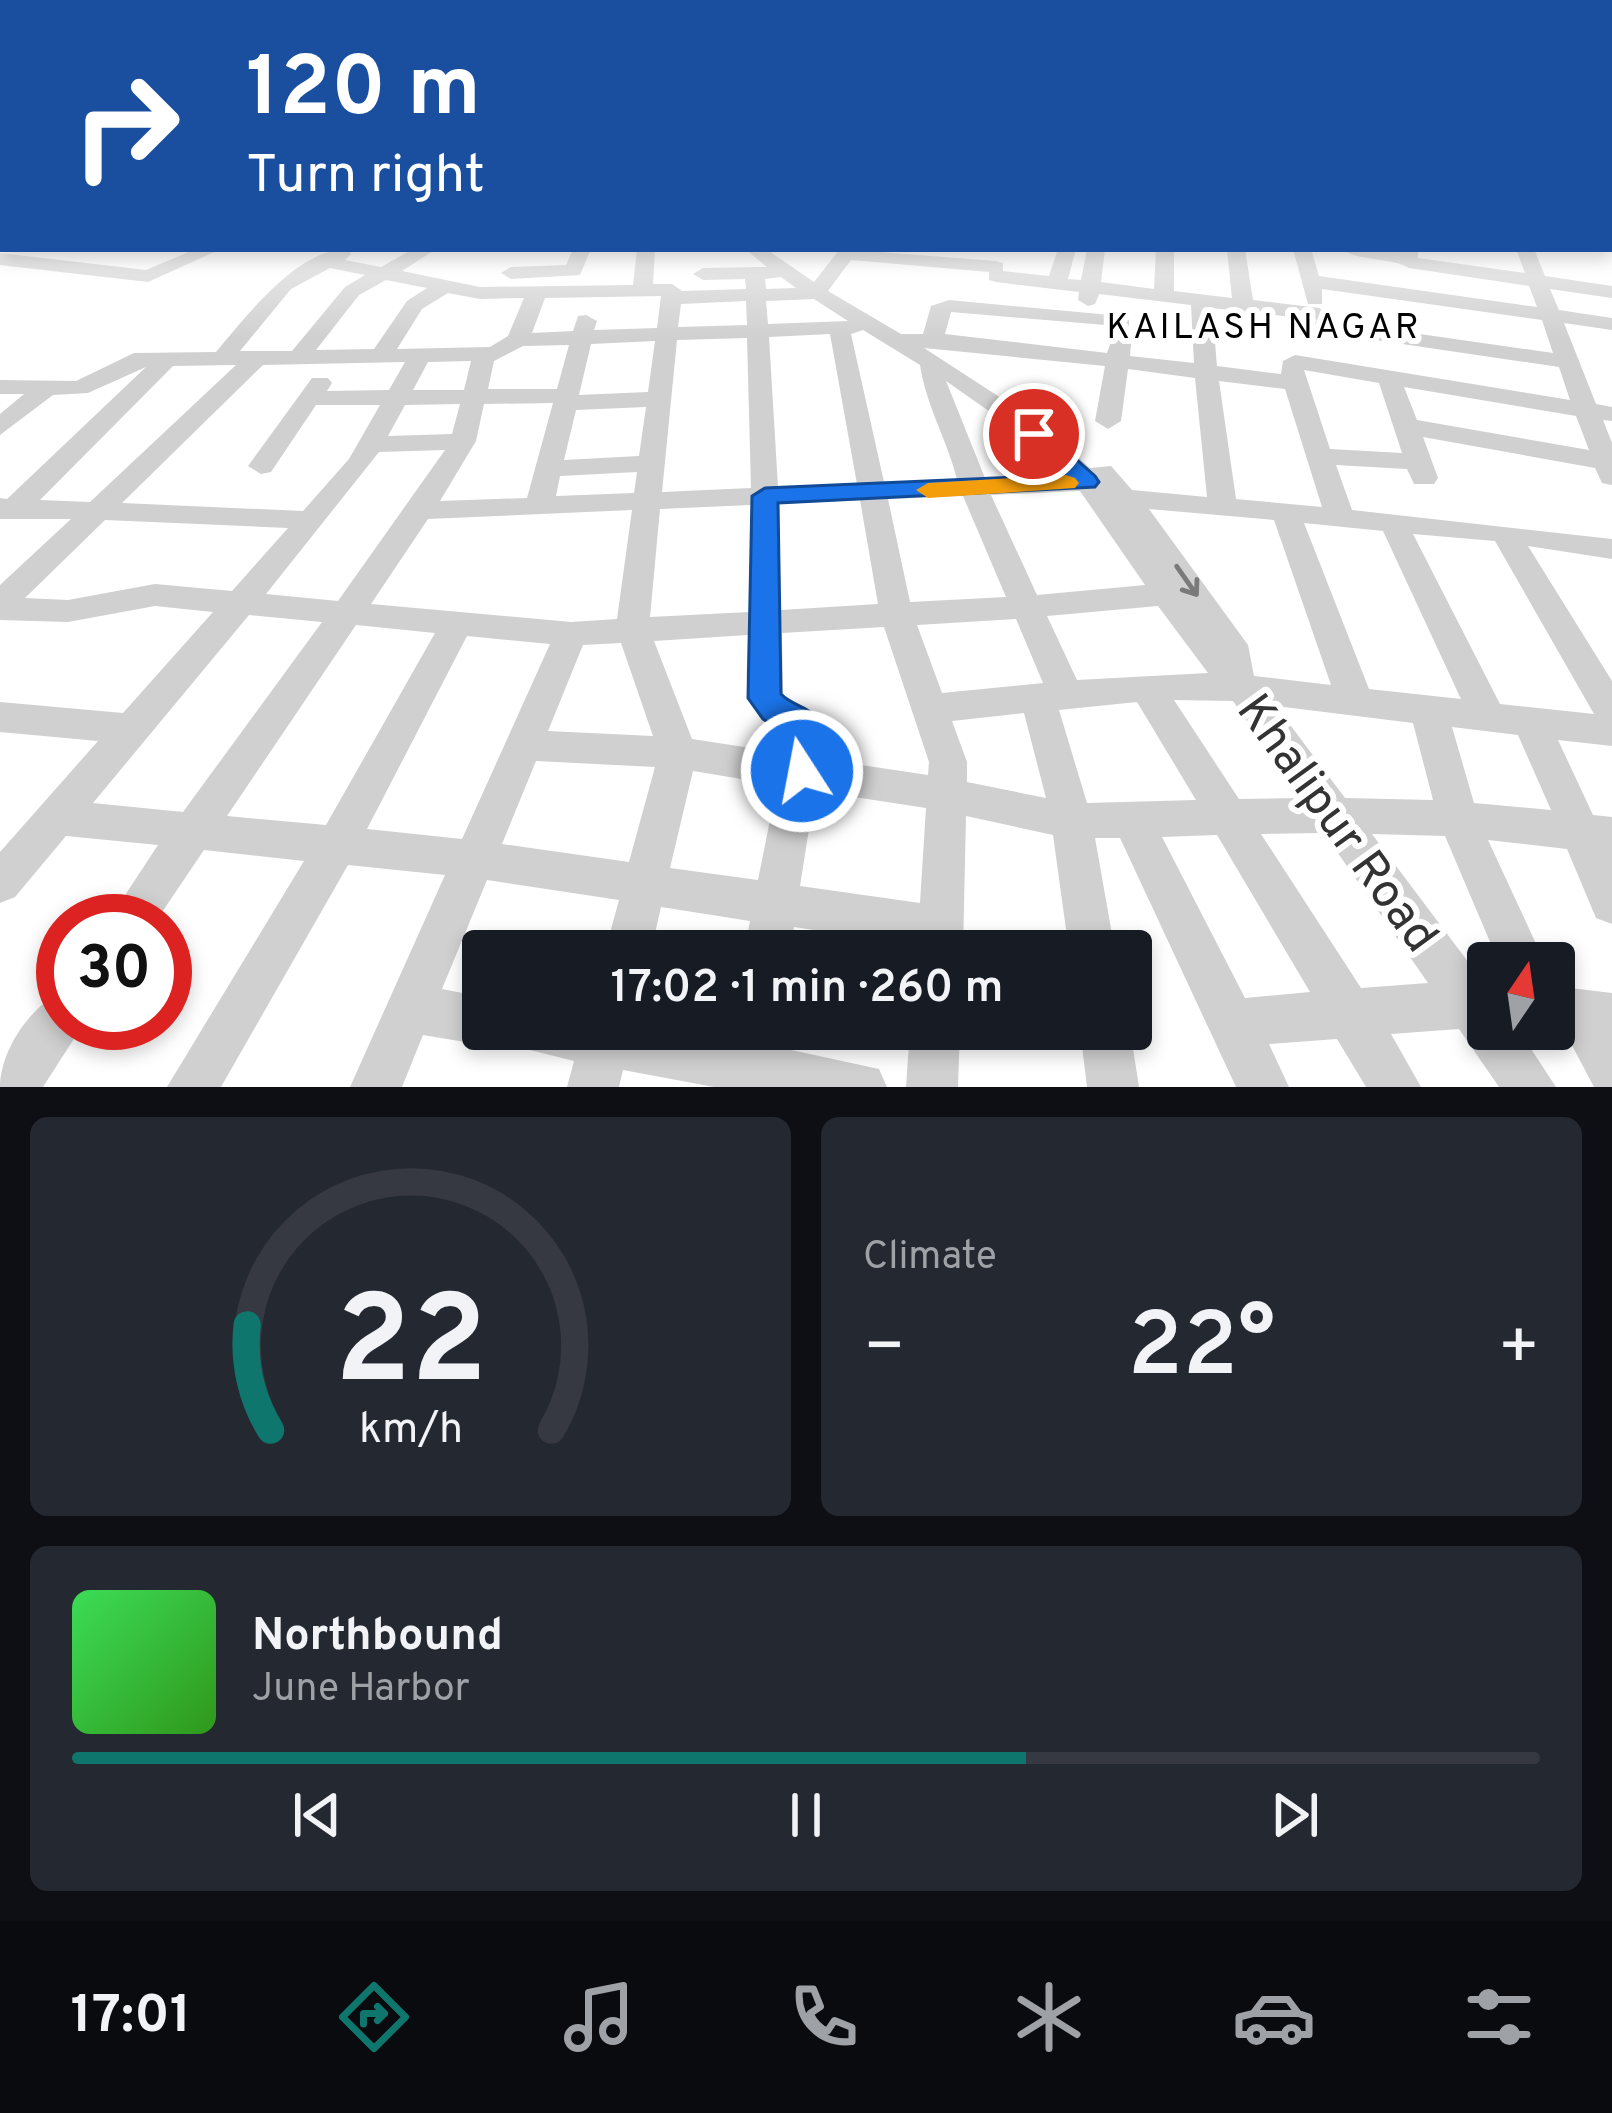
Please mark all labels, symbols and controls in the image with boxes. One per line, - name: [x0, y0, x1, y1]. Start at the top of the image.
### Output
- text: 120 m: [246, 39, 481, 145]
- icon: right: [48, 48, 204, 204]
- text: Turn right: [246, 143, 485, 212]
- district label: KAILASH NAGAR: [1106, 306, 1422, 352]
- pin: [983, 383, 1085, 485]
- icon: arrive: [1001, 401, 1067, 467]
- one-way arrow: [1174, 564, 1199, 597]
- street label: Khalipur Road: [1221, 684, 1449, 966]
- position arrow: [739, 708, 865, 834]
- speed limit sign: 30: [36, 894, 192, 1050]
- north arrow: [1467, 942, 1575, 1050]
- map controls: [1467, 942, 1575, 1050]
- text: 17:02 · 1 min · 260 m: [611, 961, 1003, 1018]
- text: Climate: [863, 1234, 997, 1283]
- text: 22: [334, 1269, 487, 1427]
- text: 22°: [1128, 1294, 1275, 1407]
- text: −: [863, 1309, 906, 1392]
- text: +: [1497, 1309, 1540, 1392]
- text: km/h: [358, 1403, 463, 1457]
- text: Northbound: [252, 1609, 503, 1666]
- text: June Harbor: [252, 1666, 470, 1715]
- icon: previous: [284, 1782, 350, 1848]
- icon: pause: [773, 1782, 839, 1848]
- icon: next: [1262, 1782, 1328, 1848]
- icon: directions: [332, 1975, 416, 2059]
- icon: music: [557, 1975, 641, 2059]
- icon: phone: [782, 1975, 866, 2059]
- icon: climate: [1007, 1975, 1091, 2059]
- icon: car: [1232, 1975, 1316, 2059]
- icon: filters: [1457, 1975, 1541, 2059]
- text: 17:01: [71, 1983, 191, 2052]

